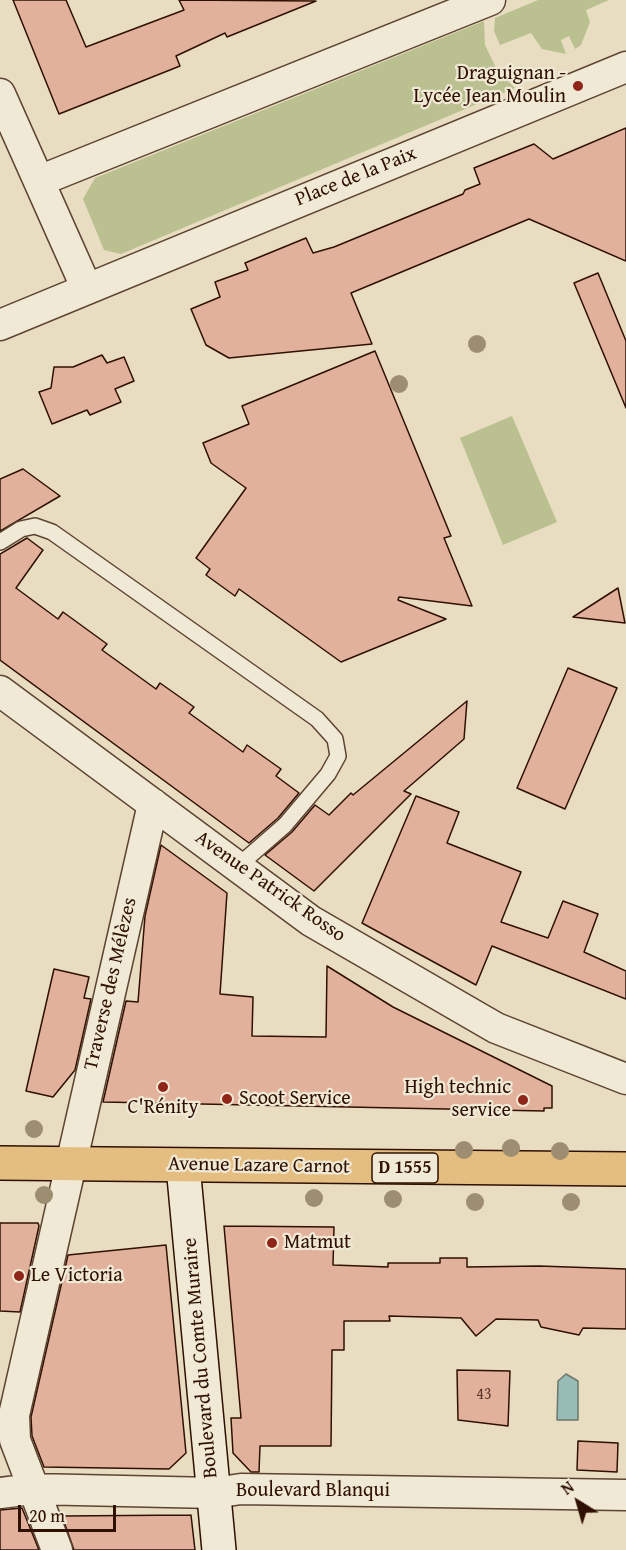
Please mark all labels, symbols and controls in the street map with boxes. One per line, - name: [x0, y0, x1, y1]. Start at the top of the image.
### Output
- place label: Draguignan - Lycée Jean Moulin: [414, 62, 566, 109]
- marker: Draguignan - Lycée Jean Moulin: [571, 79, 585, 93]
- street label: Place de la Paix: [292, 142, 420, 212]
- street label: Avenue Patrick Rosso: [190, 826, 350, 948]
- street label: Traverse des Mélèzes: [79, 895, 143, 1073]
- place label: High technic service: [405, 1076, 511, 1123]
- marker: C'Rénity: [156, 1080, 170, 1094]
- place label: Scoot Service: [239, 1087, 351, 1111]
- marker: Scoot Service: [220, 1092, 234, 1106]
- marker: High technic service: [516, 1093, 530, 1107]
- place label: C'Rénity: [128, 1096, 198, 1120]
- street label: Avenue Lazare Carnot: [168, 1152, 350, 1180]
- road number: D 1555: [372, 1153, 438, 1183]
- place label: Matmut: [284, 1231, 351, 1255]
- marker: Matmut: [265, 1236, 279, 1250]
- street label: Boulevard du Comte Muraire: [179, 1237, 223, 1479]
- place label: Le Victoria: [31, 1264, 123, 1288]
- marker: Le Victoria: [12, 1269, 26, 1283]
- house number: 43: [476, 1385, 492, 1405]
- north arrow: [548, 1472, 608, 1532]
- text: N: [556, 1475, 579, 1500]
- street label: Boulevard Blanqui: [236, 1479, 390, 1503]
- scale bar: [21, 1493, 118, 1531]
- text: 20 m: [29, 1502, 65, 1529]

